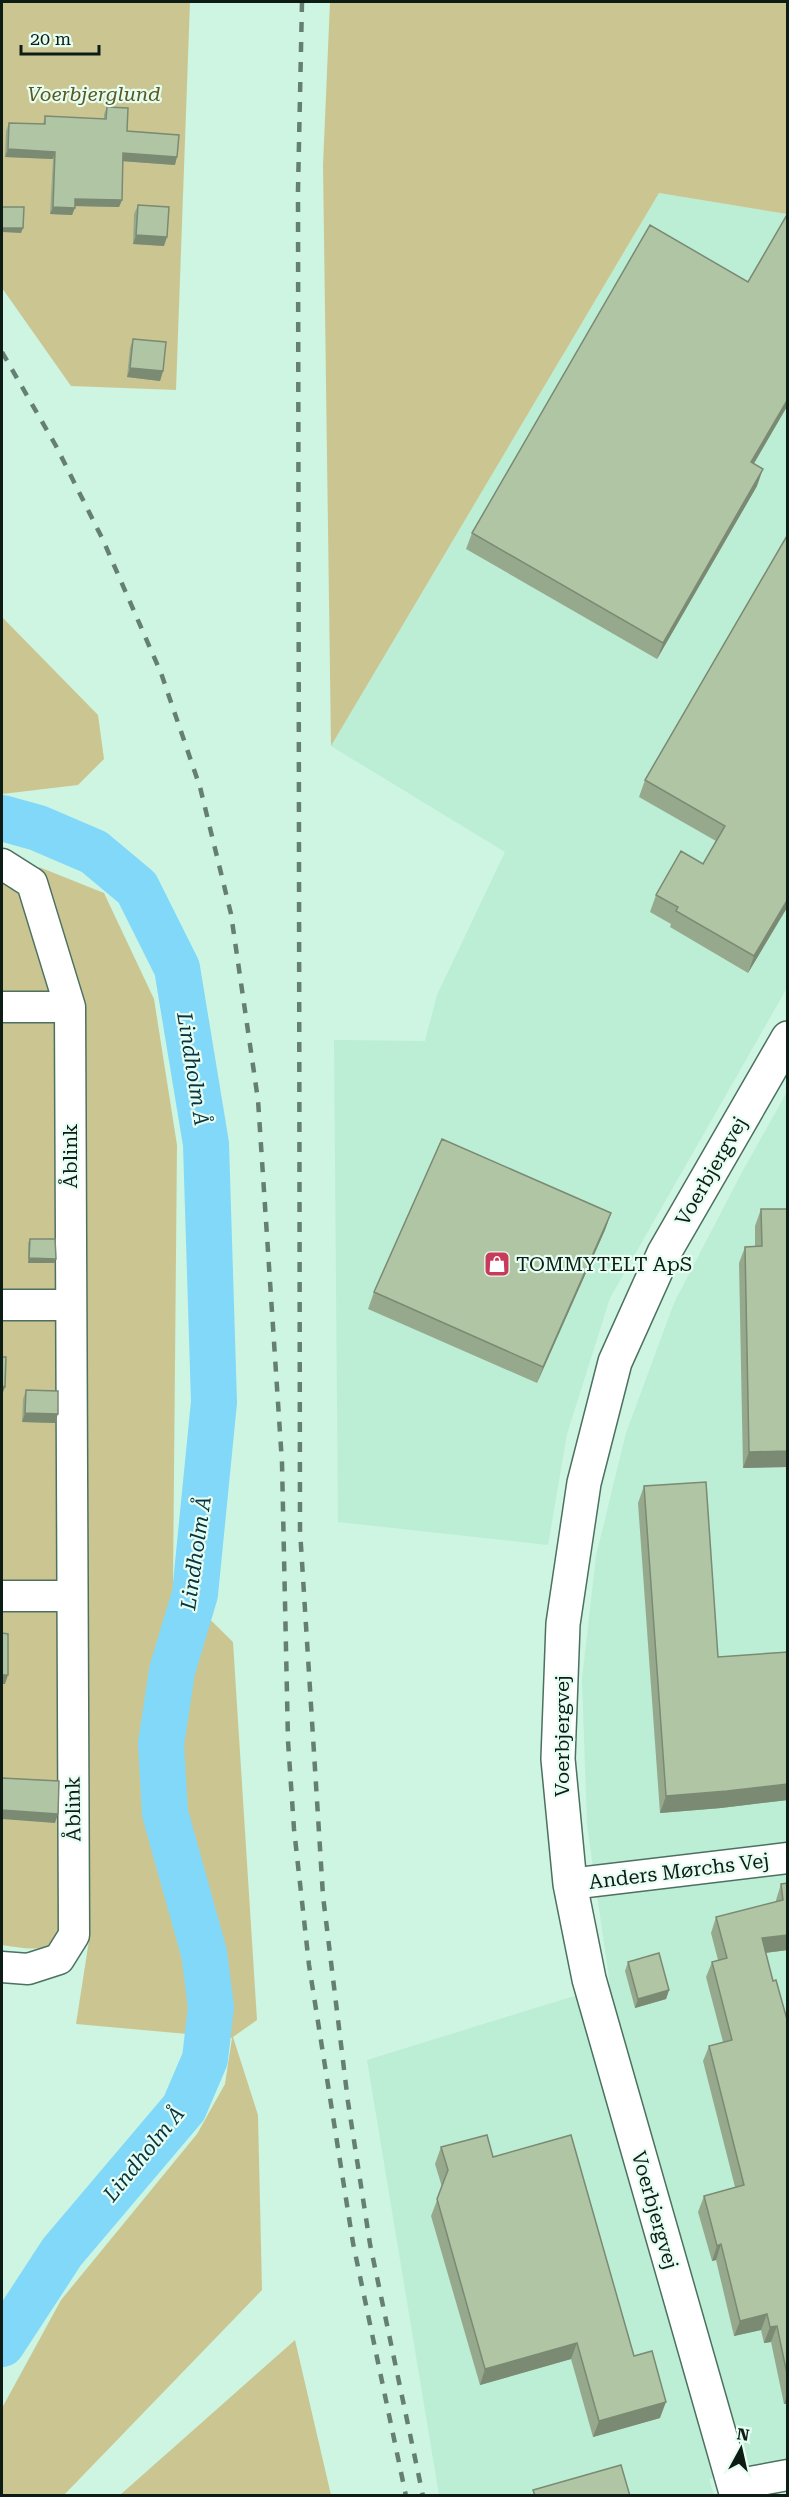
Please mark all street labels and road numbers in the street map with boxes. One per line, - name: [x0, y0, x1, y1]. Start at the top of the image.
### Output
- street label: Voerbjergvej: [670, 1112, 752, 1230]
- street label: Åblink: [58, 1123, 82, 1189]
- street label: Voerbjergvej: [550, 1675, 574, 1797]
- street label: Åblink: [60, 1776, 86, 1842]
- street label: Anders Mørchs Vej: [587, 1848, 771, 1894]
- street label: Voerbjergvej: [627, 2148, 683, 2272]

